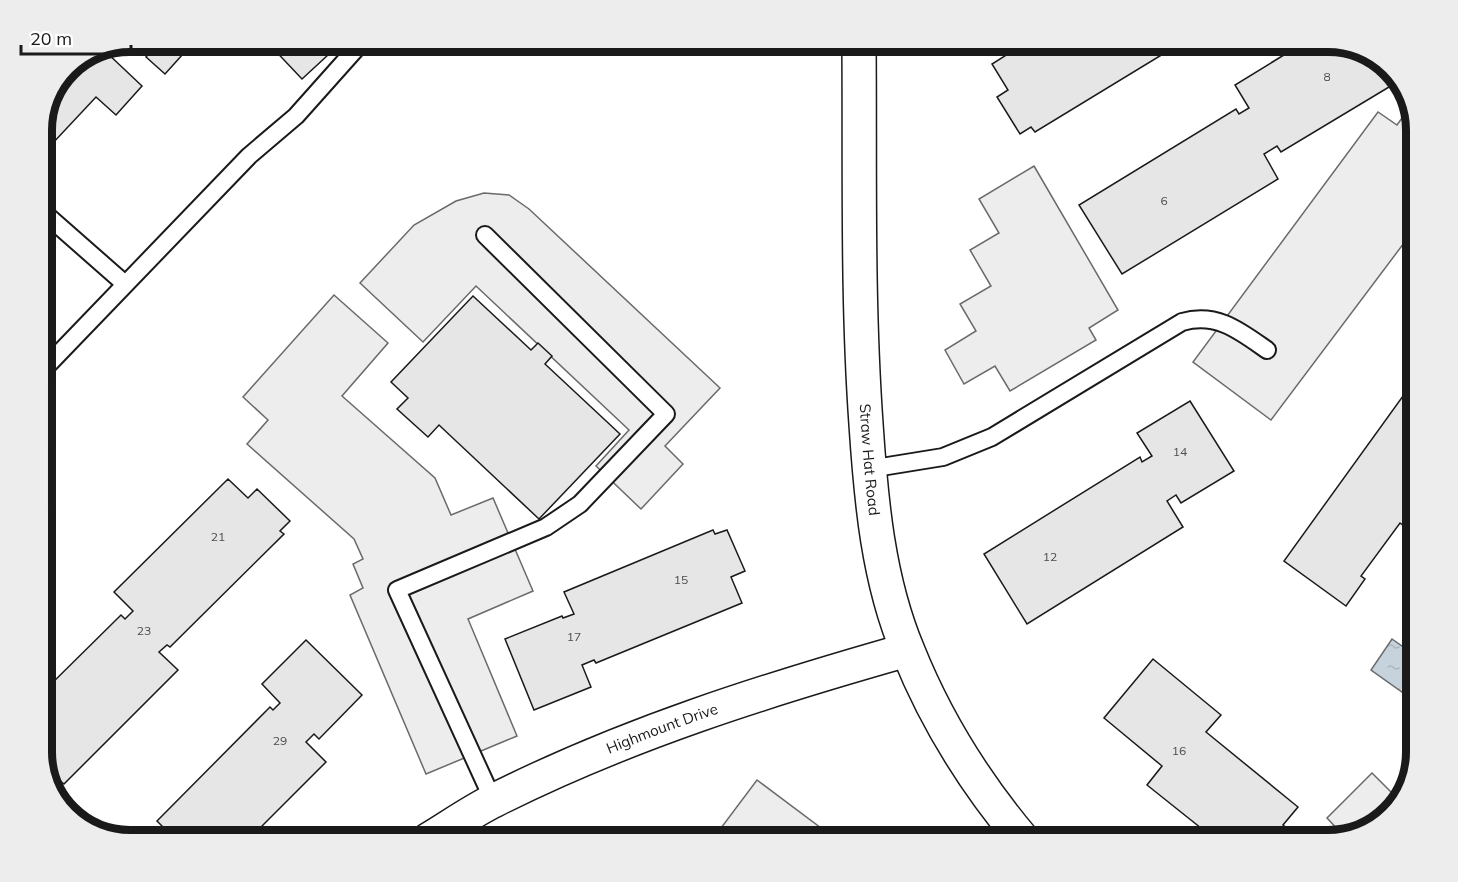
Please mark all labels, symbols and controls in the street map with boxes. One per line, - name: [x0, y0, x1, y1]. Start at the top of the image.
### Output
- scale bar: [21, 18, 130, 56]
- text: 20 m: [30, 27, 72, 50]
- house number: 8: [1323, 69, 1331, 84]
- house number: 6: [1160, 193, 1168, 208]
- street label: Straw Hat Road: [856, 403, 884, 517]
- house number: 14: [1173, 444, 1187, 459]
- house number: 21: [211, 529, 225, 544]
- house number: 12: [1043, 549, 1057, 564]
- house number: 15: [674, 572, 688, 587]
- house number: 23: [137, 623, 151, 638]
- house number: 17: [567, 629, 581, 644]
- street label: Highmount Drive: [603, 699, 720, 758]
- house number: 29: [273, 733, 287, 748]
- house number: 16: [1172, 743, 1186, 758]

